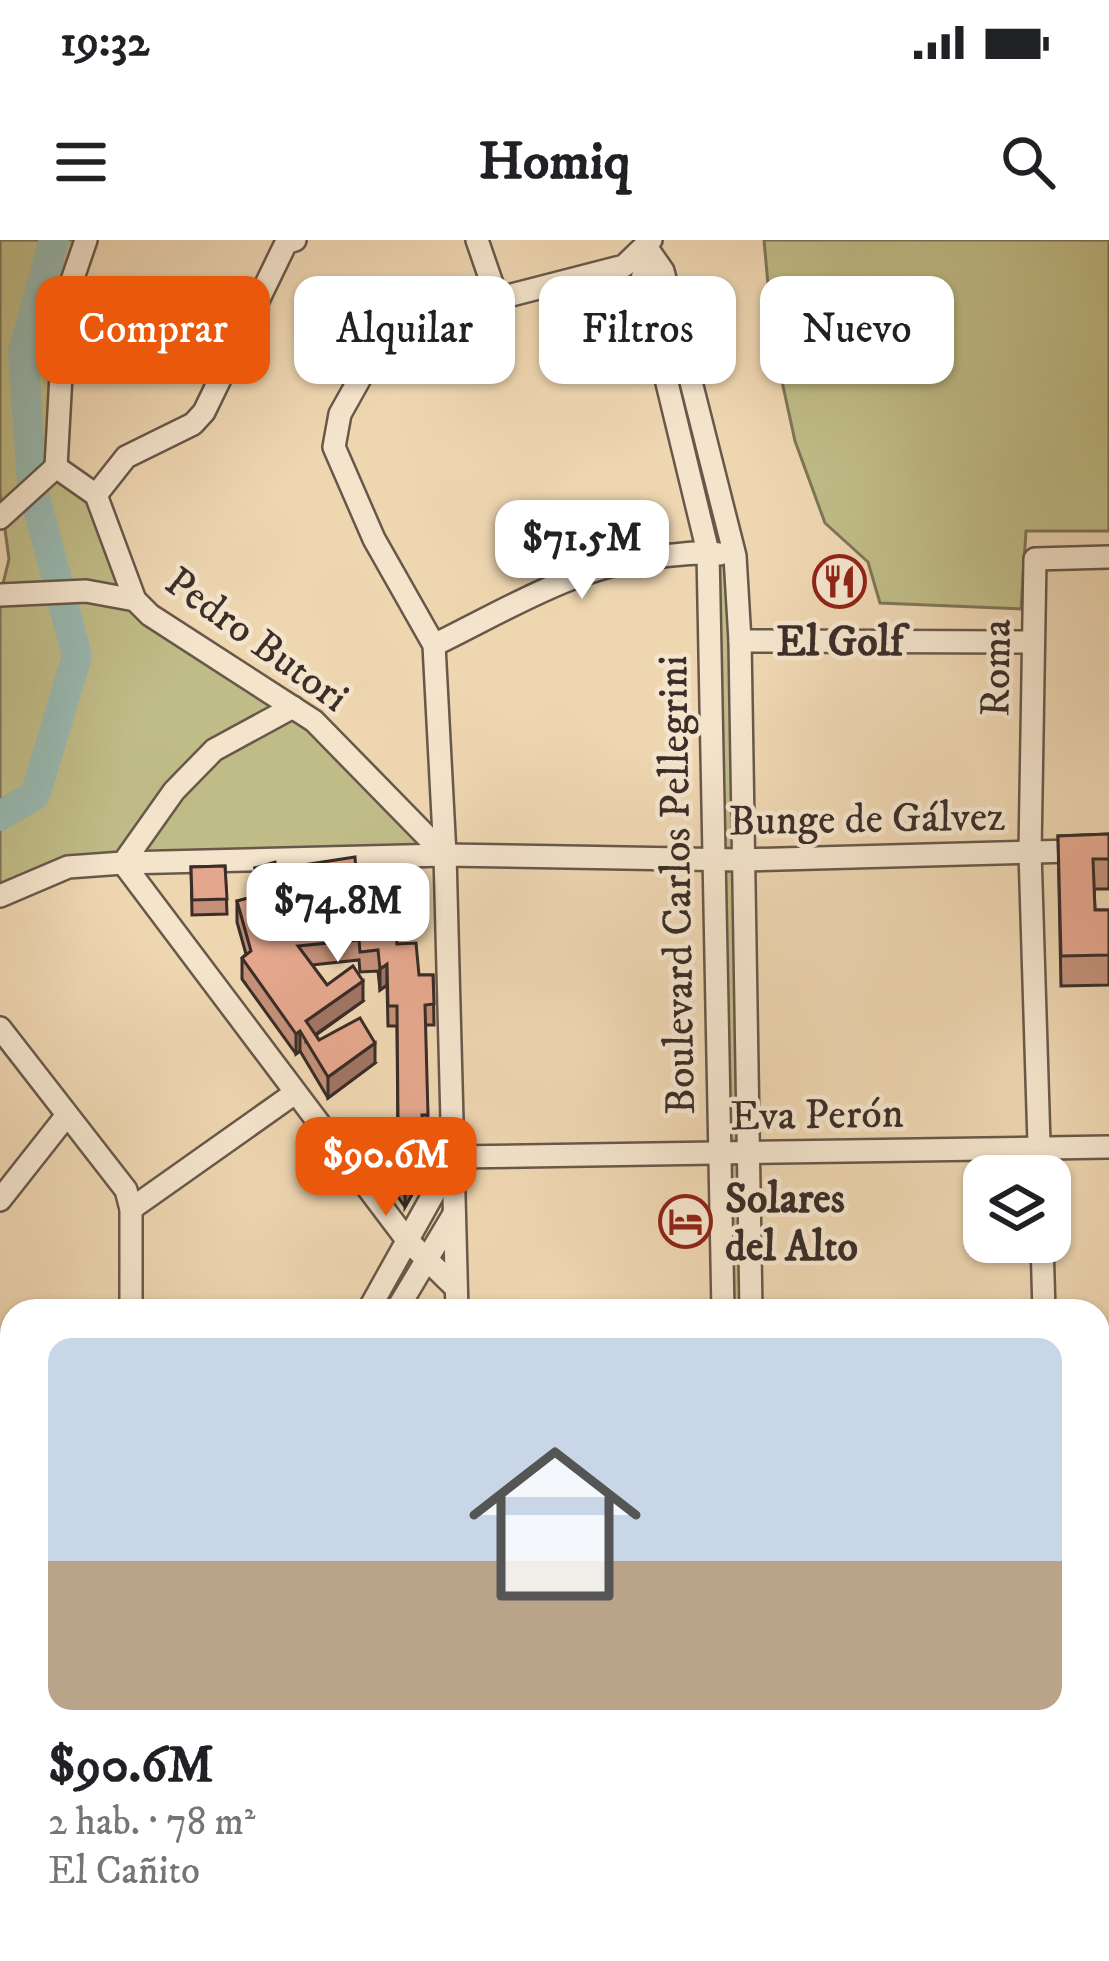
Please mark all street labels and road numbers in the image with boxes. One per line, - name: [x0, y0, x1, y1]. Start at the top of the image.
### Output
- street label: Pedro Butori: [154, 556, 358, 724]
- street label: Roma: [970, 619, 1024, 717]
- street label: Boulevard Carlos Pellegrini: [648, 655, 708, 1115]
- street label: Bunge de Gálvez: [728, 792, 1006, 848]
- street label: Eva Perón: [730, 1088, 904, 1144]

